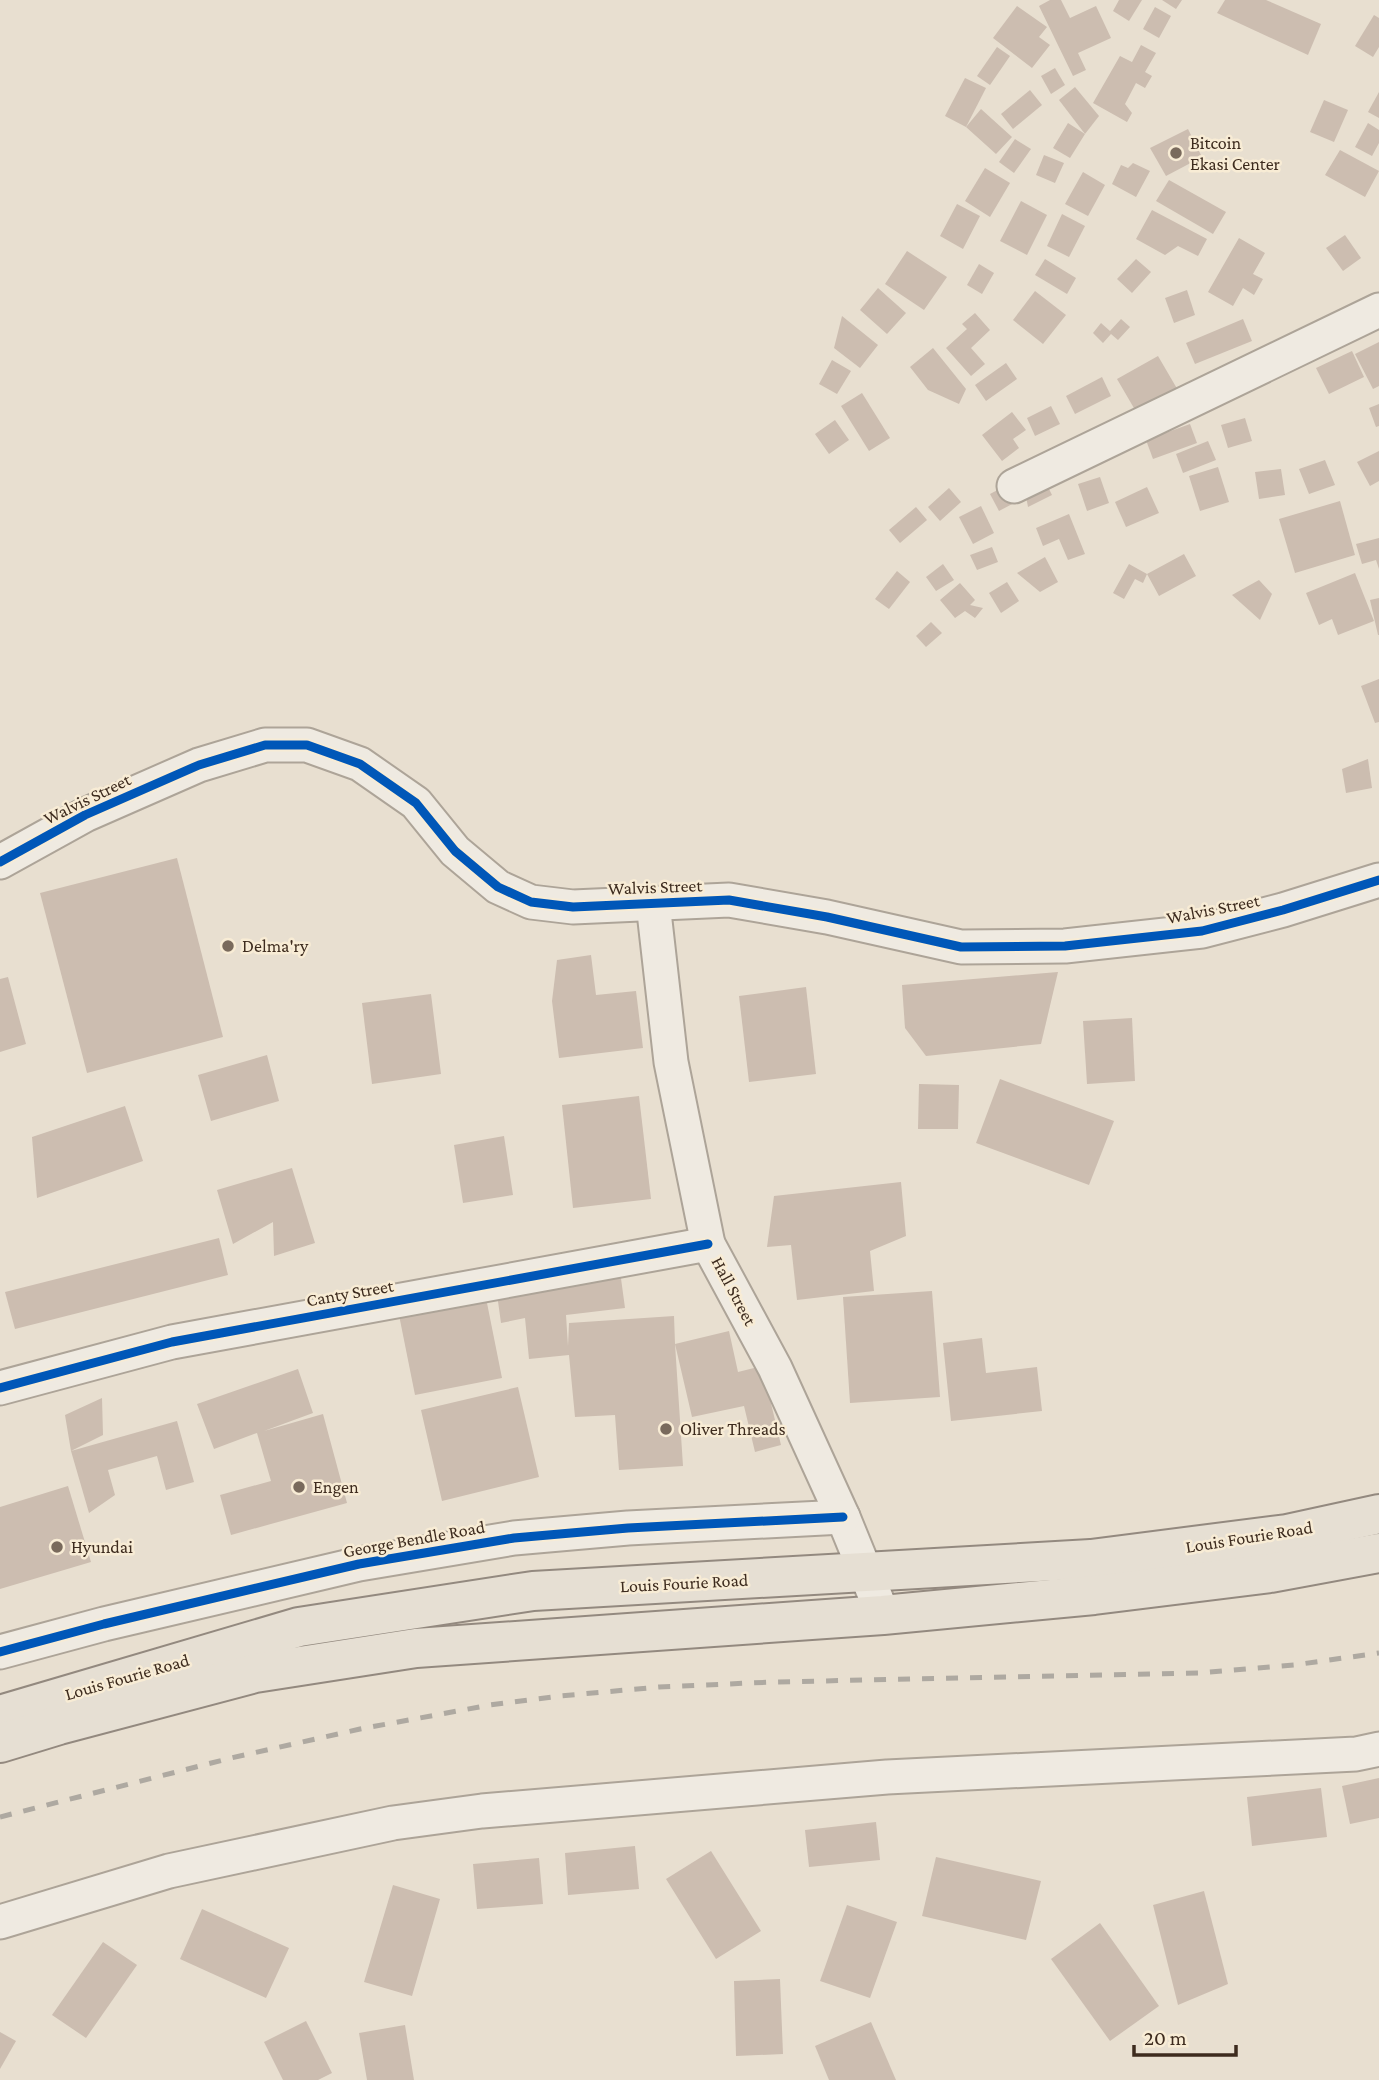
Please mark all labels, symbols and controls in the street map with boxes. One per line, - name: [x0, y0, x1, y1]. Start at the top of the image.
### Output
- place label: Bitcoin Ekasi Center: [1190, 133, 1281, 174]
- marker: Bitcoin Ekasi Center: [1168, 145, 1184, 161]
- street label: Walvis Street: [40, 769, 135, 829]
- street label: Walvis Street: [607, 875, 704, 899]
- street label: Walvis Street: [1165, 890, 1262, 928]
- place label: Delma'ry: [242, 936, 309, 956]
- marker: Delma'ry: [220, 938, 236, 954]
- street label: Hall Street: [708, 1253, 761, 1330]
- street label: Canty Street: [305, 1275, 396, 1311]
- place label: Oliver Threads: [680, 1419, 786, 1439]
- marker: Oliver Threads: [658, 1421, 674, 1437]
- place label: Engen: [313, 1477, 359, 1497]
- marker: Engen: [291, 1479, 307, 1495]
- street label: George Bendle Road: [342, 1517, 487, 1561]
- street label: Louis Fourie Road: [1184, 1517, 1315, 1557]
- place label: Hyundai: [71, 1537, 133, 1557]
- marker: Hyundai: [49, 1539, 65, 1555]
- street label: Louis Fourie Road: [619, 1570, 749, 1596]
- street label: Louis Fourie Road: [63, 1650, 192, 1704]
- scale bar: [1134, 2014, 1236, 2058]
- text: 20 m: [1144, 2026, 1187, 2050]

